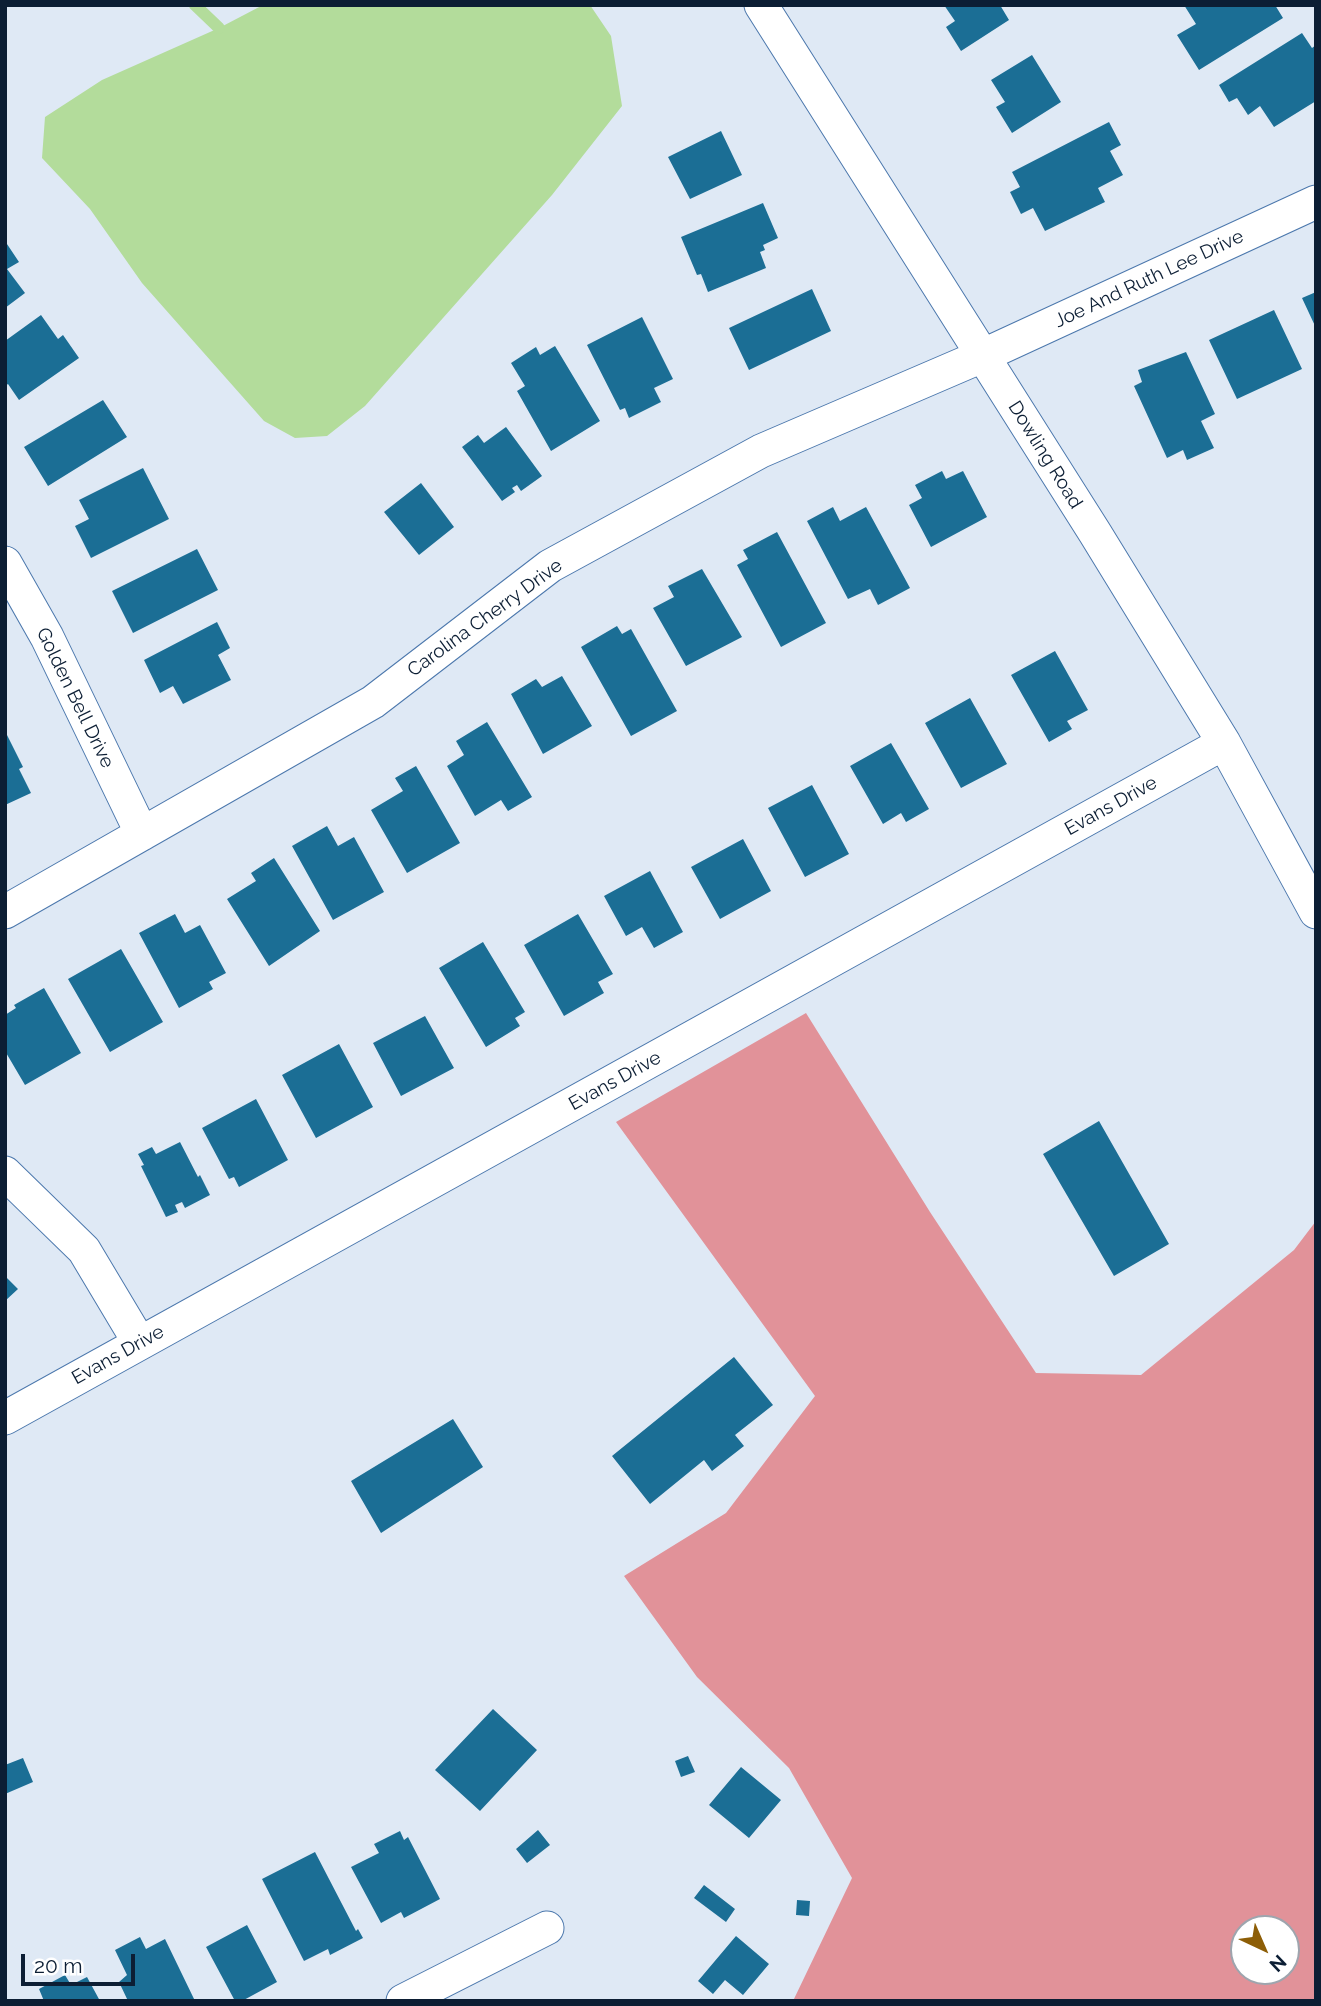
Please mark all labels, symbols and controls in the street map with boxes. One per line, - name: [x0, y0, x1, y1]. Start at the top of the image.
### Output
- street label: Joe And Ruth Lee Drive: [1051, 225, 1247, 333]
- street label: Dowling Road: [1003, 397, 1087, 513]
- street label: Carolina Cherry Drive: [403, 554, 567, 682]
- street label: Golden Bell Drive: [31, 624, 119, 772]
- street label: Evans Drive: [1061, 771, 1161, 841]
- street label: Evans Drive: [565, 1046, 665, 1116]
- street label: Evans Drive: [68, 1320, 168, 1390]
- north arrow: [1230, 1915, 1300, 1985]
- scale bar: [24, 1940, 138, 1984]
- text: N: [1265, 1951, 1291, 1977]
- text: 20 m: [34, 1953, 82, 1978]

